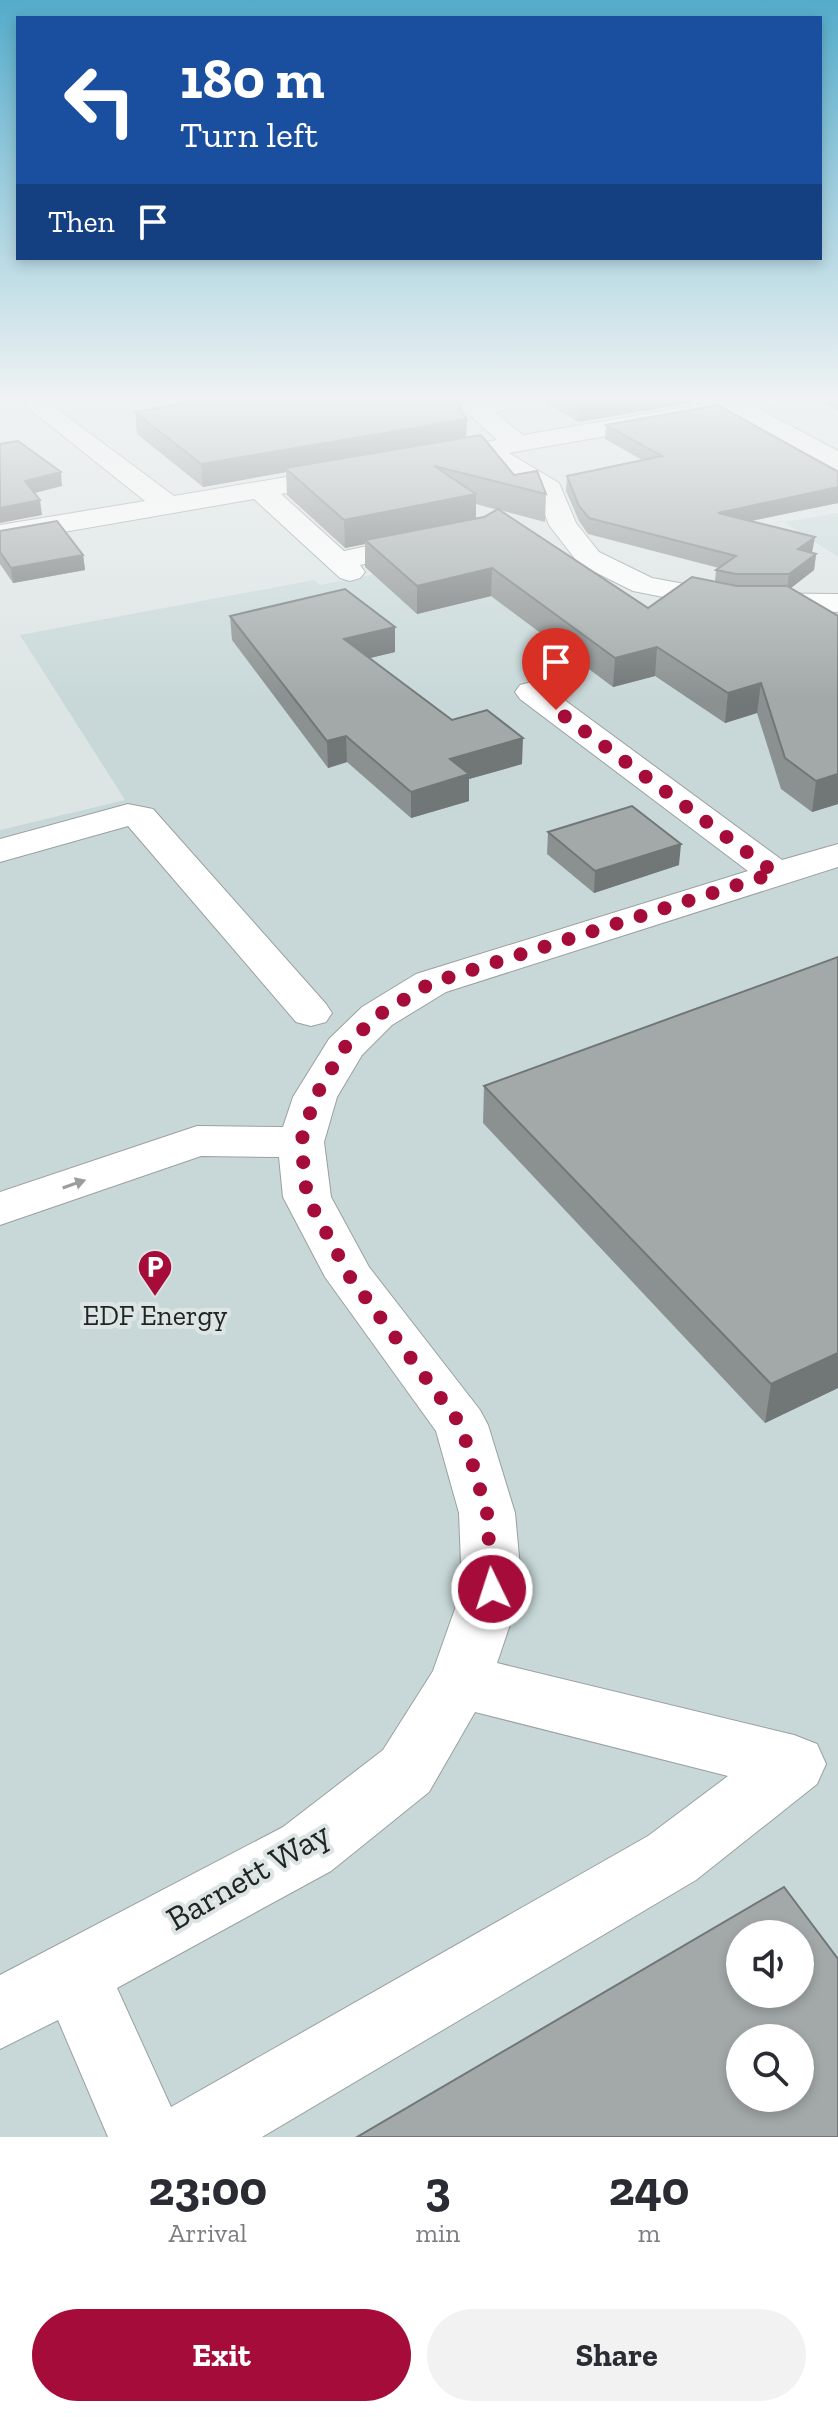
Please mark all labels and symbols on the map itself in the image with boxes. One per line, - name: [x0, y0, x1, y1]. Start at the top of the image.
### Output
- pin: [522, 628, 590, 710]
- one-way arrow: [62, 1177, 86, 1189]
- parking icon: EDF Energy: [136, 1248, 174, 1298]
- place label: EDF Energy: [83, 1299, 228, 1332]
- position arrow: [450, 1547, 534, 1631]
- street label: Barnett Way: [159, 1812, 338, 1939]

